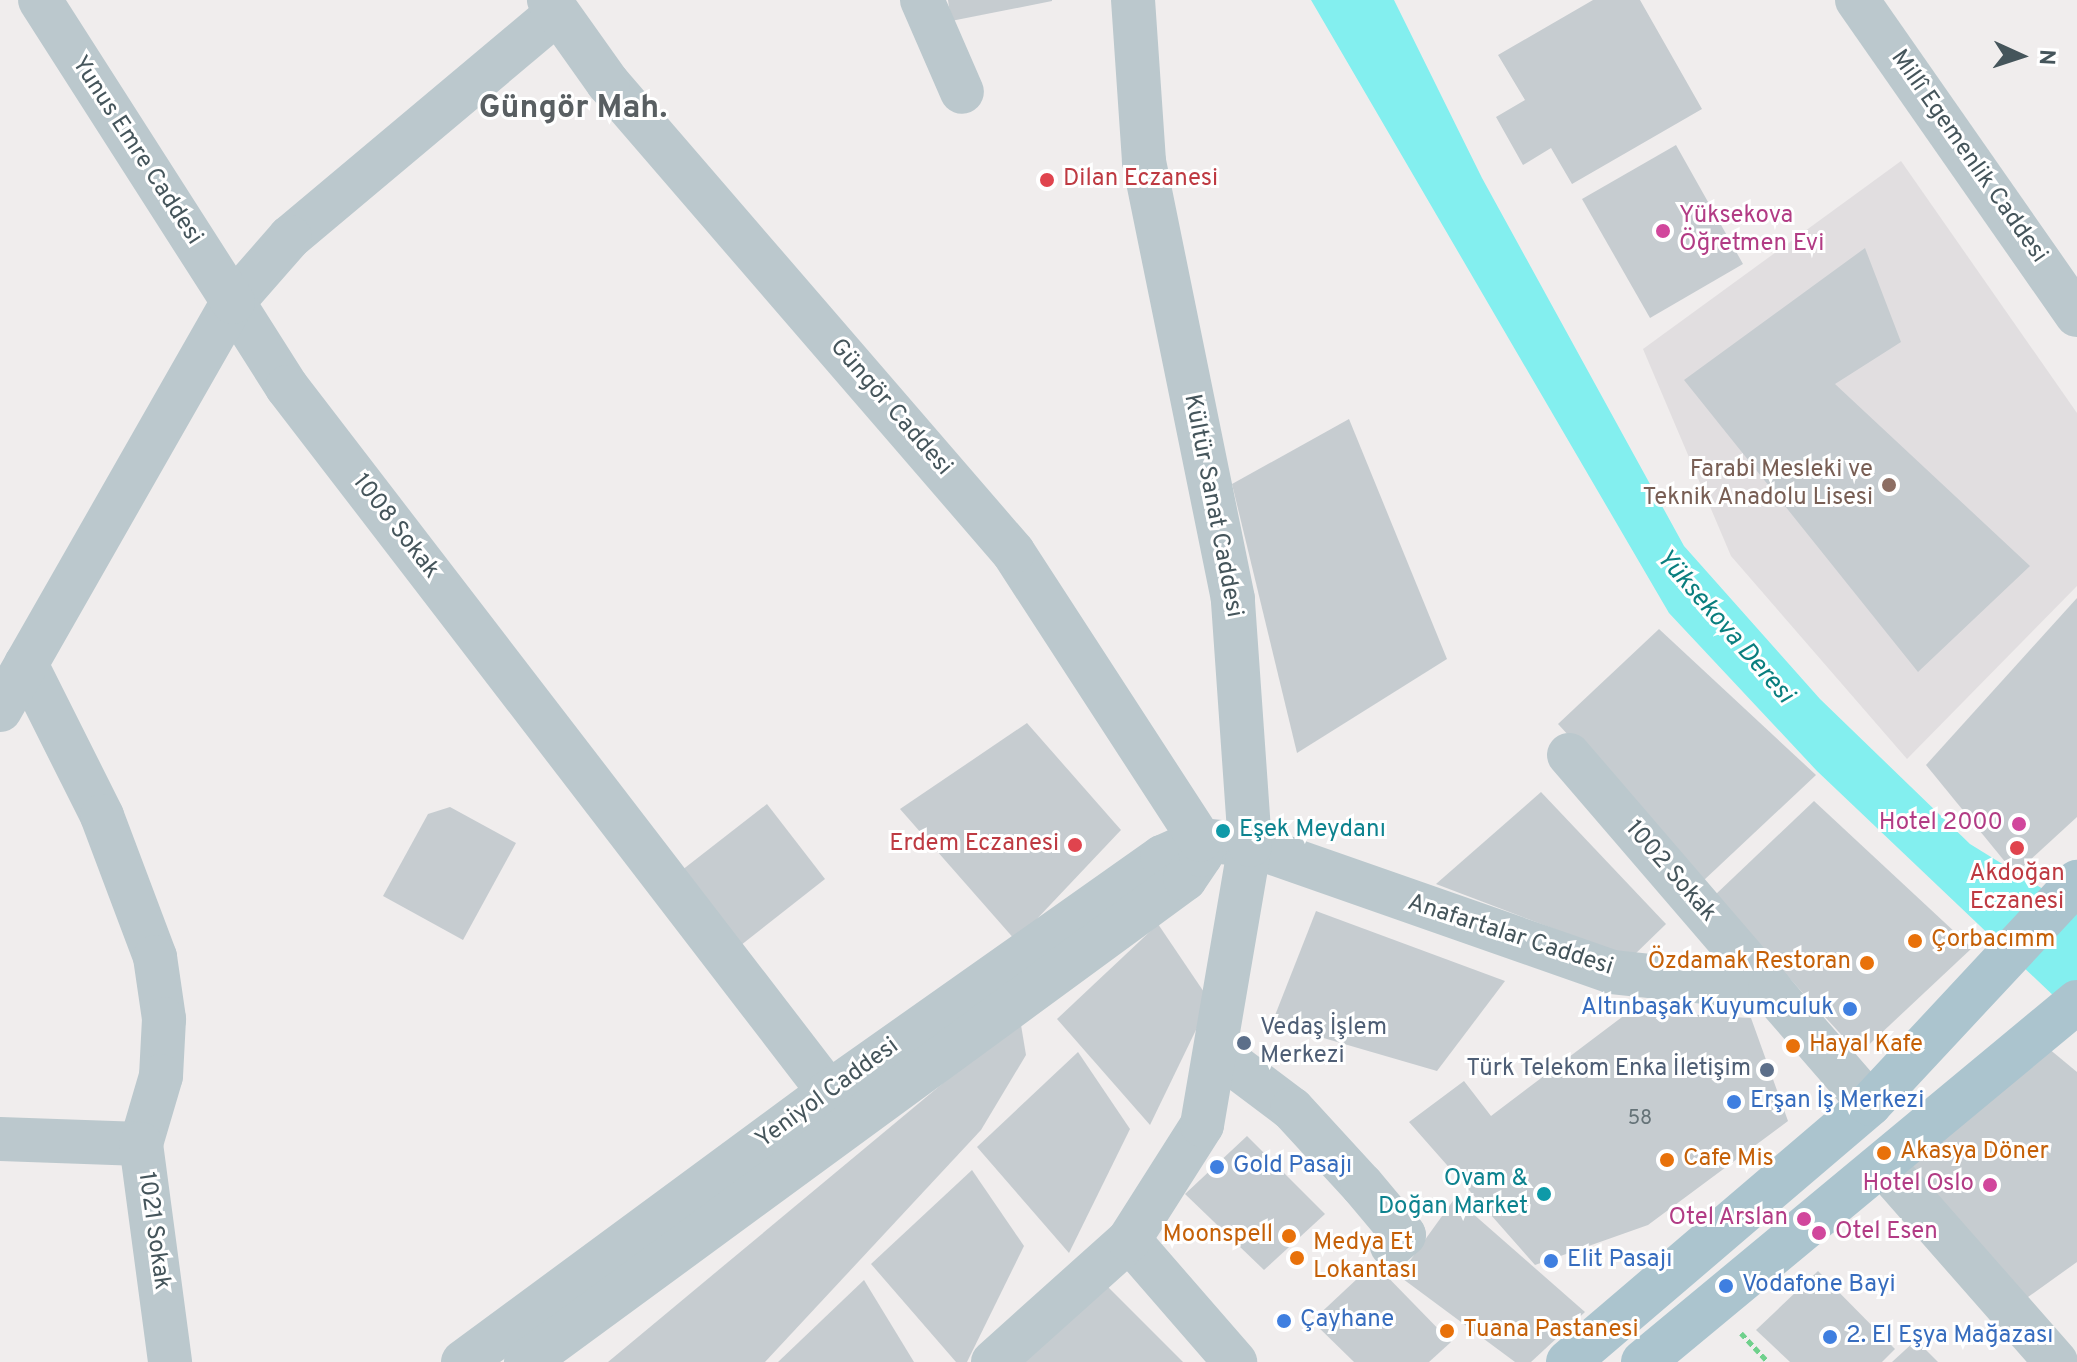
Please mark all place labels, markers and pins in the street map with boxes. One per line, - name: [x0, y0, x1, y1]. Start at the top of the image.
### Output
- place label: Dilan Eczanesi: [1063, 166, 1218, 194]
- marker: Dilan Eczanesi: [1038, 171, 1056, 189]
- place label: Yüksekova Öğretmen Evi: [1679, 203, 1824, 259]
- marker: Yüksekova Öğretmen Evi: [1654, 222, 1672, 240]
- place label: Farabi Mesleki ve Teknik Anadolu Lisesi: [1642, 457, 1873, 513]
- marker: Farabi Mesleki ve Teknik Anadolu Lisesi: [1880, 476, 1898, 494]
- place label: Hotel 2000: [1879, 810, 2003, 838]
- marker: Hotel 2000: [2010, 815, 2028, 833]
- place label: Eşek Meydanı: [1239, 817, 1386, 845]
- marker: Eşek Meydanı: [1214, 822, 1232, 840]
- place label: Erdem Eczanesi: [889, 831, 1059, 859]
- marker: Erdem Eczanesi: [1066, 836, 1084, 854]
- marker: Akdoğan Eczanesi: [2008, 839, 2026, 857]
- place label: Akdoğan Eczanesi: [1969, 861, 2065, 917]
- place label: Çorbacımm: [1931, 927, 2055, 955]
- marker: Çorbacımm: [1906, 932, 1924, 950]
- place label: Özdamak Restoran: [1648, 949, 1851, 977]
- marker: Özdamak Restoran: [1858, 954, 1876, 972]
- place label: Altınbaşak Kuyumculuk: [1581, 995, 1834, 1023]
- marker: Altınbaşak Kuyumculuk: [1841, 1000, 1859, 1018]
- place label: Vedaş İşlem Merkezi: [1260, 1015, 1387, 1071]
- place label: Hayal Kafe: [1809, 1032, 1923, 1060]
- marker: Vedaş İşlem Merkezi: [1235, 1034, 1253, 1052]
- marker: Hayal Kafe: [1784, 1037, 1802, 1055]
- place label: Türk Telekom Enka İletişim: [1465, 1056, 1751, 1084]
- marker: Türk Telekom Enka İletişim: [1758, 1061, 1776, 1079]
- place label: Erşan İş Merkezi: [1750, 1088, 1924, 1116]
- marker: Erşan İş Merkezi: [1725, 1093, 1743, 1111]
- place label: Akasya Döner: [1900, 1139, 2049, 1167]
- marker: Akasya Döner: [1875, 1144, 1893, 1162]
- place label: Cafe Mis: [1683, 1146, 1774, 1174]
- marker: Cafe Mis: [1658, 1151, 1676, 1169]
- place label: Gold Pasajı: [1233, 1153, 1352, 1181]
- marker: Gold Pasajı: [1208, 1158, 1226, 1176]
- place label: Ovam & Doğan Market: [1378, 1166, 1528, 1222]
- place label: Hotel Oslo: [1862, 1171, 1974, 1199]
- marker: Hotel Oslo: [1981, 1176, 1999, 1194]
- marker: Ovam & Doğan Market: [1535, 1185, 1553, 1203]
- place label: Otel Arslan: [1667, 1205, 1788, 1233]
- marker: Otel Arslan: [1795, 1210, 1813, 1228]
- place label: Otel Esen: [1835, 1219, 1938, 1247]
- place label: Moonspell: [1162, 1222, 1273, 1250]
- marker: Otel Esen: [1810, 1224, 1828, 1242]
- marker: Moonspell: [1280, 1227, 1298, 1245]
- place label: Medya Et Lokantası: [1313, 1230, 1417, 1286]
- place label: Elit Pasajı: [1567, 1247, 1672, 1275]
- marker: Medya Et Lokantası: [1288, 1249, 1306, 1267]
- marker: Elit Pasajı: [1542, 1252, 1560, 1270]
- place label: Vodafone Bayi: [1742, 1272, 1896, 1300]
- marker: Vodafone Bayi: [1717, 1277, 1735, 1295]
- place label: Çayhane: [1300, 1307, 1394, 1335]
- marker: Çayhane: [1275, 1312, 1293, 1330]
- place label: Tuana Pastanesi: [1463, 1317, 1638, 1345]
- marker: Tuana Pastanesi: [1438, 1322, 1456, 1340]
- place label: 2. El Eşya Mağazası: [1846, 1323, 2053, 1351]
- marker: 2. El Eşya Mağazası: [1821, 1328, 1839, 1346]

